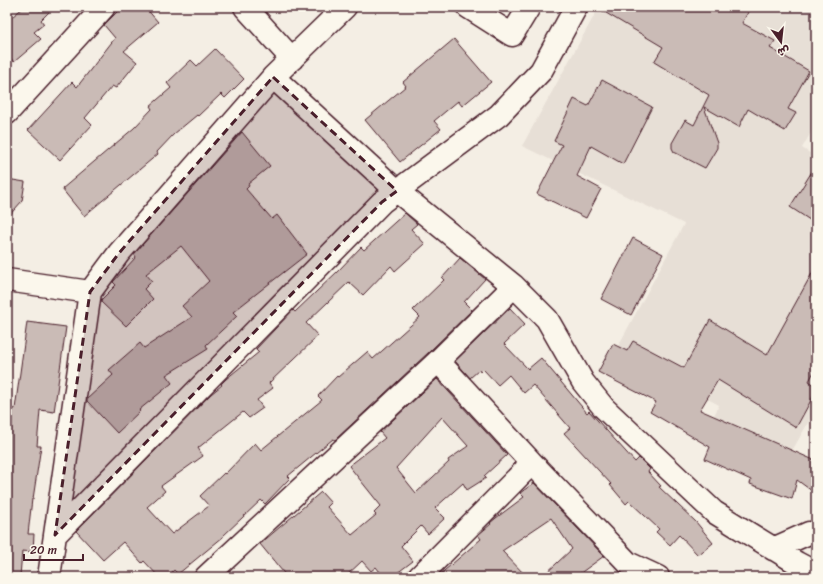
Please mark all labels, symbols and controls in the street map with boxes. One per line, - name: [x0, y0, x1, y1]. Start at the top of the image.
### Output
- north arrow: [761, 22, 801, 62]
- text: ش: [775, 40, 792, 62]
- scale bar: [24, 536, 83, 562]
- text: 20 m: [30, 539, 57, 561]

